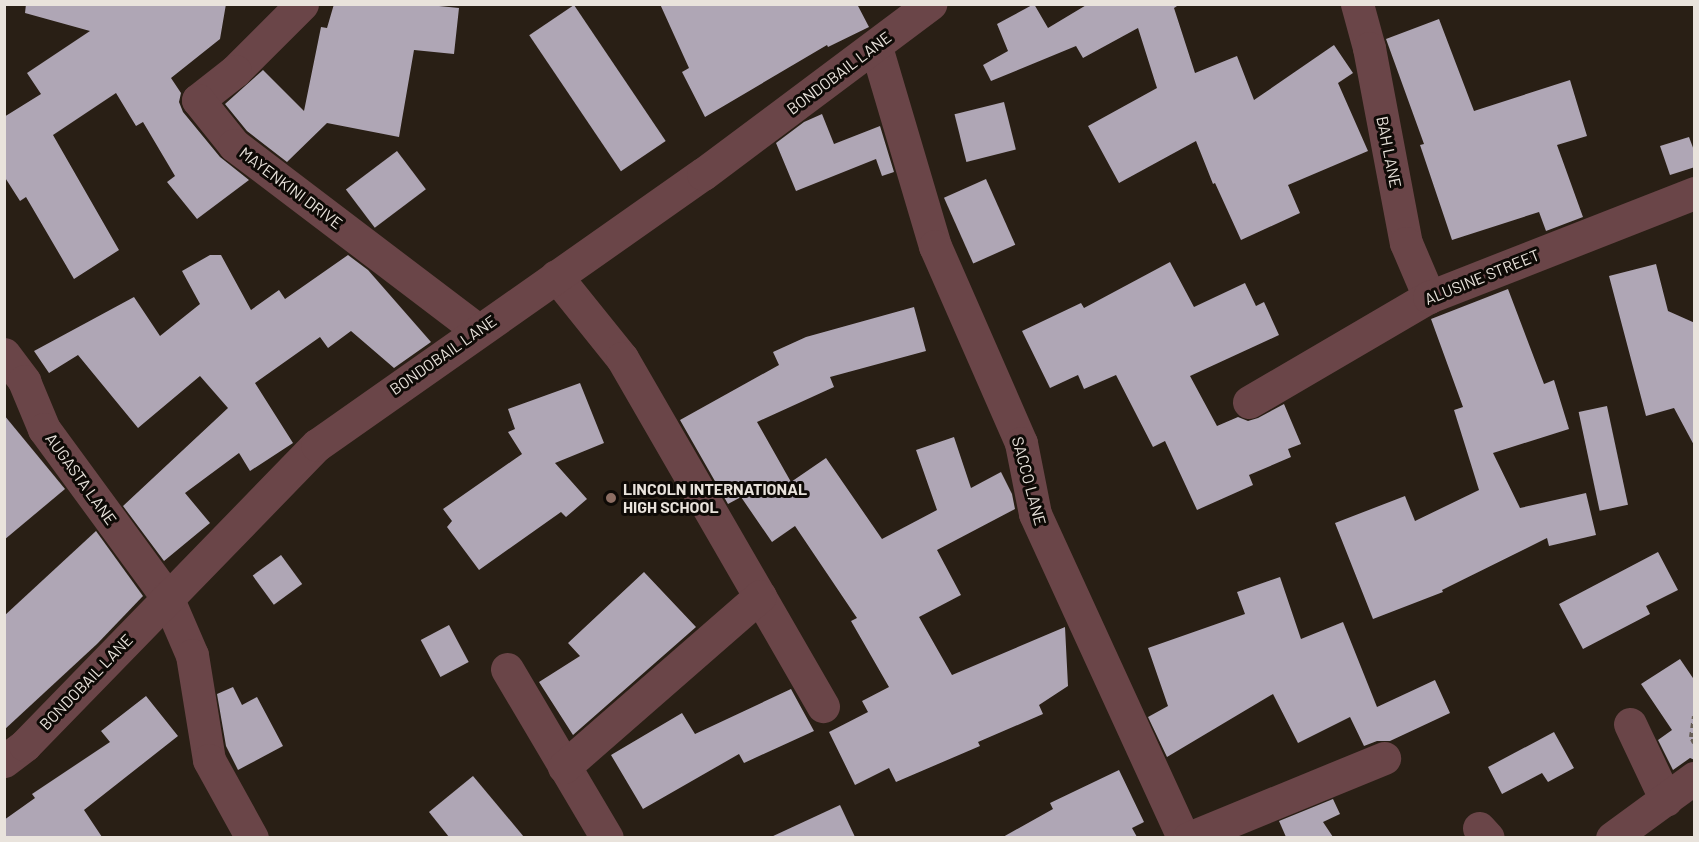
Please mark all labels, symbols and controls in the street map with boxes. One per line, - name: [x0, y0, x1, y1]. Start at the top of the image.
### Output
- street label: BONDOBAIL LANE: [783, 27, 895, 119]
- street label: BAH LANE: [1373, 114, 1405, 190]
- street label: MAYENKINI DRIVE: [236, 143, 346, 233]
- street label: ALUSINE STREET: [1422, 245, 1542, 309]
- street label: BONDOBAIL LANE: [386, 311, 500, 399]
- street label: AUGASTA LANE: [41, 429, 121, 529]
- street label: SACCO LANE: [1008, 434, 1050, 528]
- place label: LINCOLN INTERNATIONAL HIGH SCHOOL: [623, 479, 807, 517]
- marker: LINCOLN INTERNATIONAL HIGH SCHOOL: [604, 491, 618, 505]
- street label: BONDOBAIL LANE: [35, 630, 137, 734]

